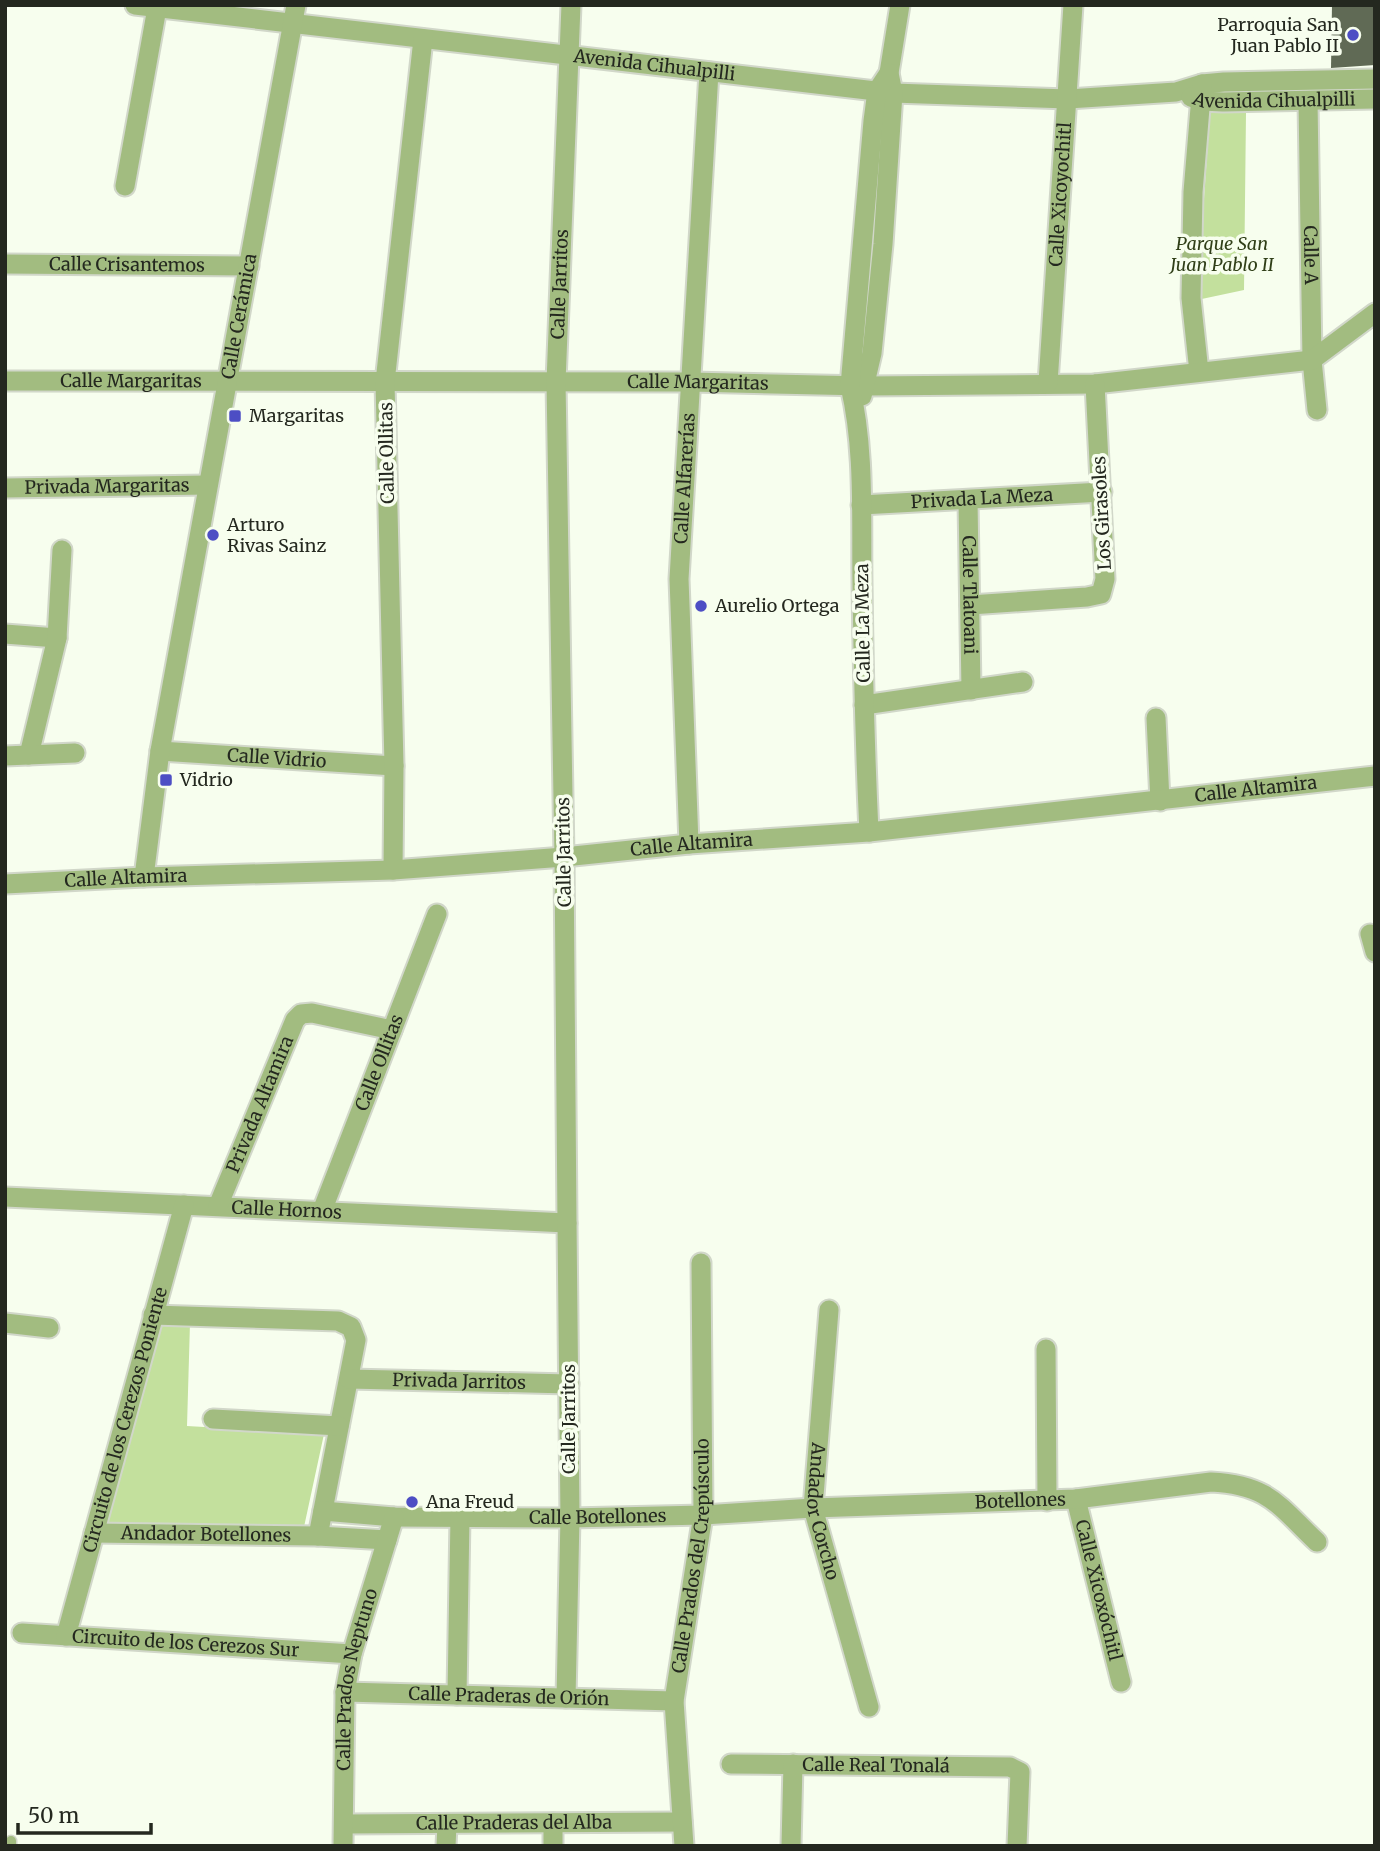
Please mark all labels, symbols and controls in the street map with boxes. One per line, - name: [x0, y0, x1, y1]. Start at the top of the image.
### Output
- place label: Parroquia San Juan Pablo II: [1217, 13, 1339, 57]
- marker: Parroquia San Juan Pablo II: [1345, 27, 1361, 43]
- street label: Avenida Cihualpilli: [571, 44, 737, 86]
- street label: Avenida Cihualpilli: [1189, 86, 1356, 113]
- street label: Calle Xicoyochitl: [1044, 121, 1076, 267]
- street label: Calle A: [1299, 225, 1323, 285]
- street label: Calle Jarritos: [546, 228, 573, 340]
- park label: Parque San Juan Pablo II: [1168, 232, 1275, 276]
- street label: Calle Cerámica: [216, 251, 262, 381]
- street label: Calle Crisantemos: [49, 252, 205, 277]
- street label: Calle Margaritas: [60, 369, 202, 392]
- street label: Calle Margaritas: [627, 370, 769, 395]
- street label: Calle Ollitas: [374, 402, 399, 504]
- place label: Margaritas: [249, 404, 344, 427]
- marker: Margaritas: [227, 408, 243, 424]
- street label: Calle Alfarerías: [669, 412, 700, 544]
- street label: Los Girasoles: [1087, 455, 1116, 571]
- street label: Privada Margaritas: [24, 473, 190, 499]
- street label: Privada La Meza: [910, 483, 1054, 513]
- place label: Arturo Rivas Sainz: [226, 513, 326, 557]
- marker: Arturo Rivas Sainz: [205, 527, 221, 543]
- street label: Calle Tlatoani: [958, 535, 982, 655]
- street label: Calle La Meza: [850, 563, 875, 683]
- place label: Aurelio Ortega: [714, 594, 840, 617]
- marker: Aurelio Ortega: [693, 598, 709, 614]
- street label: Calle Vidrio: [226, 743, 327, 773]
- place label: Vidrio: [179, 768, 233, 791]
- street label: Calle Altamira: [1193, 770, 1318, 807]
- marker: Vidrio: [158, 772, 174, 788]
- street label: Calle Jarritos: [551, 797, 576, 907]
- street label: Calle Altamira: [629, 828, 754, 861]
- street label: Calle Altamira: [64, 864, 188, 892]
- street label: Calle Ollitas: [350, 1011, 408, 1114]
- street label: Privada Altamira: [221, 1032, 298, 1176]
- street label: Calle Hornos: [231, 1195, 343, 1224]
- street label: Circuito de los Cerezos Poniente: [77, 1285, 172, 1555]
- street label: Calle Jarritos: [557, 1364, 580, 1474]
- street label: Privada Jarritos: [392, 1368, 526, 1394]
- street label: Calle Prados del Crepúsculo: [667, 1438, 714, 1675]
- street label: Andador Corcho: [802, 1441, 845, 1583]
- street label: Botellones: [974, 1487, 1066, 1513]
- place label: Ana Freud: [425, 1490, 514, 1513]
- marker: Ana Freud: [404, 1494, 420, 1510]
- street label: Calle Botellones: [529, 1504, 667, 1529]
- street label: Calle Xicoxóchitl: [1071, 1517, 1127, 1664]
- street label: Andador Botellones: [120, 1521, 291, 1547]
- street label: Calle Prados Neptuno: [332, 1585, 382, 1771]
- street label: Circuito de los Cerezos Sur: [72, 1624, 300, 1662]
- street label: Calle Praderas de Orión: [408, 1682, 610, 1710]
- street label: Calle Real Tonalá: [802, 1753, 950, 1777]
- scale bar: [18, 1792, 150, 1836]
- text: 50 m: [28, 1802, 79, 1829]
- street label: Calle Praderas del Alba: [416, 1810, 612, 1835]

